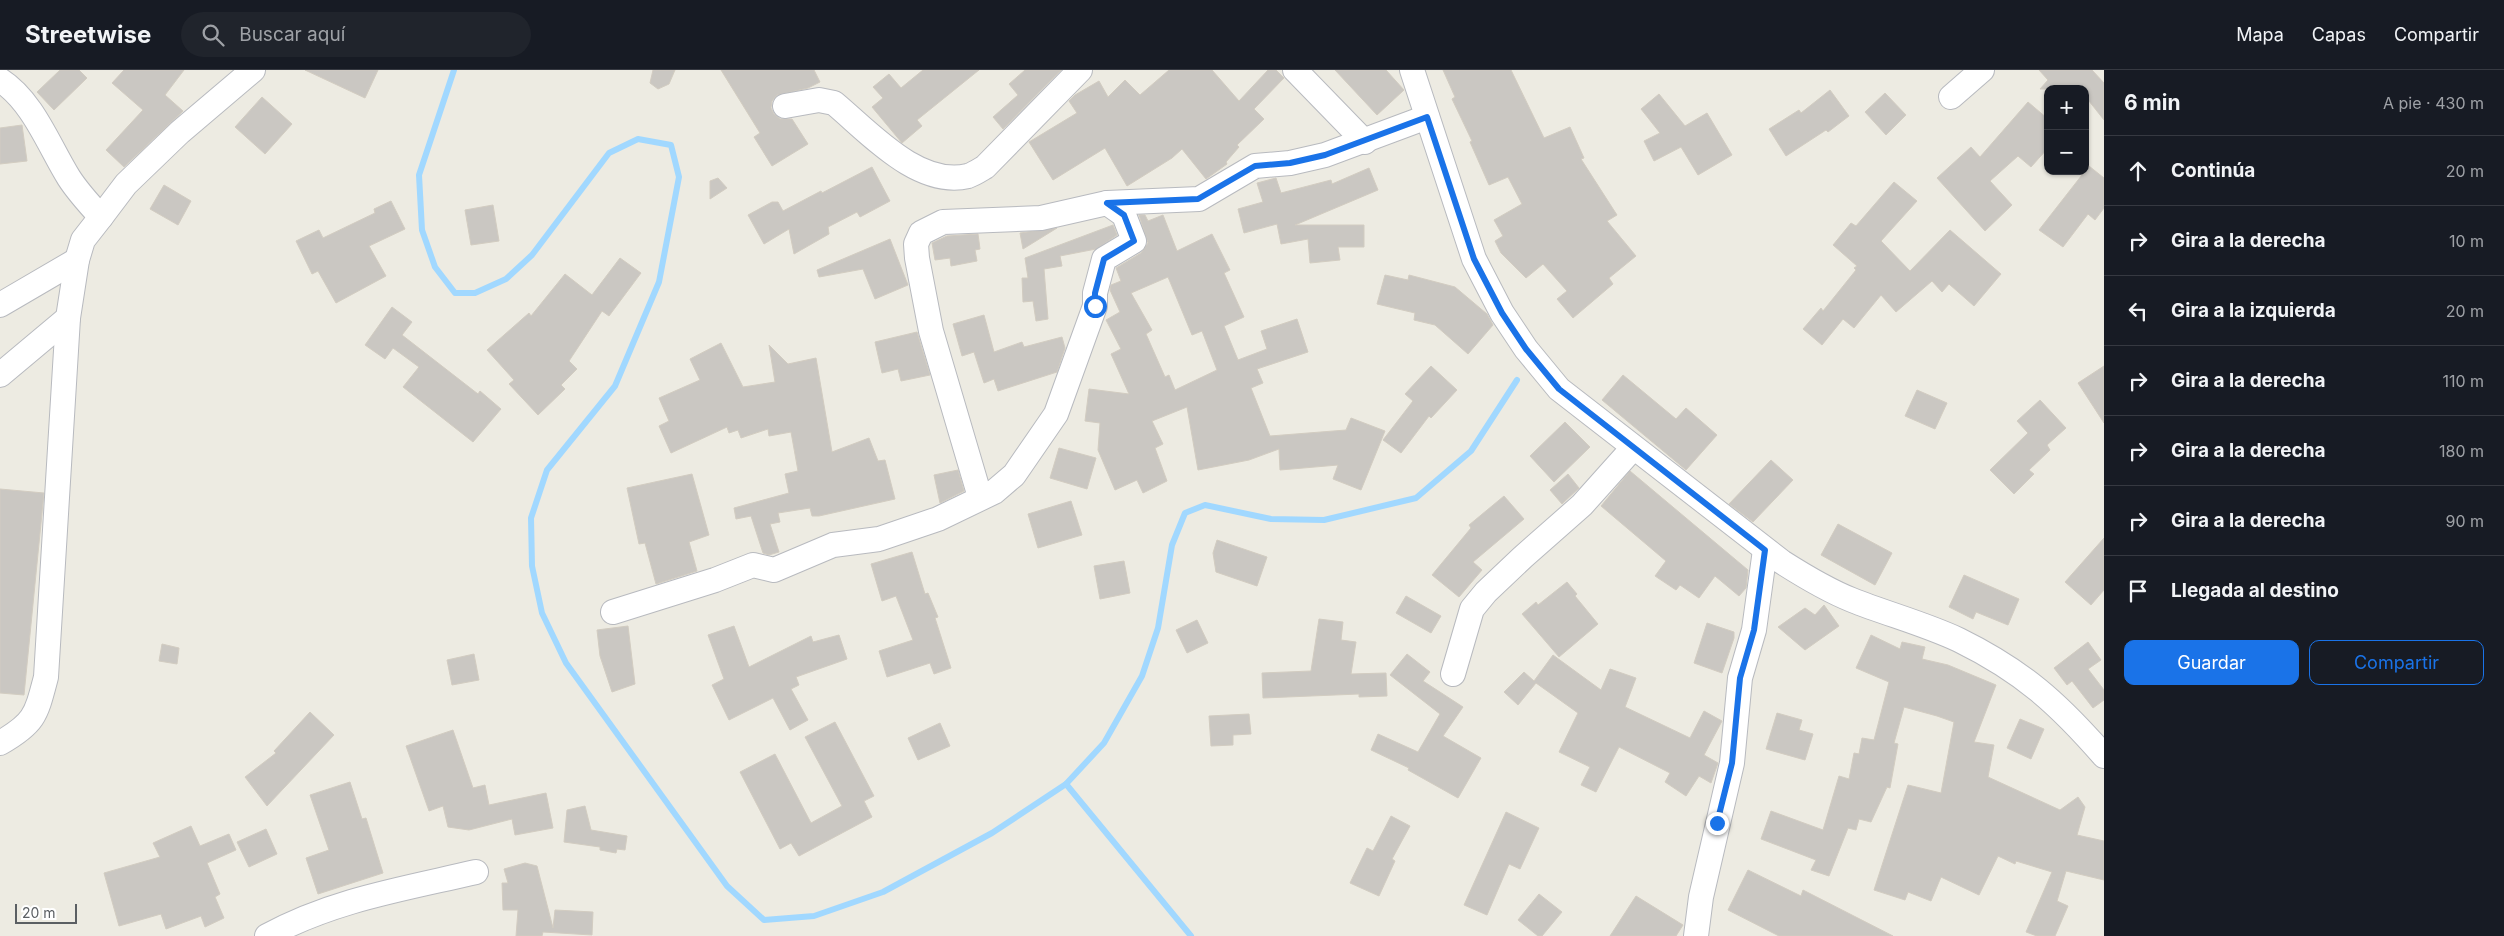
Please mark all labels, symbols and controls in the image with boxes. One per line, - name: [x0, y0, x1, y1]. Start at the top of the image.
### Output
- search box: [181, 12, 531, 57]
- text: Streetwise: [25, 20, 151, 49]
- icon: search: [199, 21, 227, 49]
- text: Buscar aquí: [239, 23, 345, 46]
- text: Mapa: [2236, 24, 2284, 45]
- text: Capas: [2312, 24, 2366, 45]
- text: Compartir: [2394, 24, 2479, 45]
- map controls: [2044, 85, 2089, 175]
- button: +: [2044, 85, 2089, 130]
- text: 6 min: [2124, 90, 2181, 115]
- text: A pie · 430 m: [2383, 93, 2484, 113]
- button: −: [2044, 130, 2089, 175]
- icon: ahead: [2124, 157, 2152, 185]
- text: Continúa: [2171, 159, 2255, 182]
- text: 20 m: [2446, 161, 2484, 181]
- icon: right: [2124, 227, 2152, 255]
- text: Gira a la derecha: [2171, 229, 2326, 252]
- text: 10 m: [2449, 231, 2484, 251]
- route start: [1084, 295, 1107, 318]
- icon: left: [2124, 297, 2152, 325]
- text: Gira a la izquierda: [2171, 299, 2336, 322]
- text: 20 m: [2446, 301, 2484, 321]
- icon: right: [2124, 367, 2152, 395]
- text: Gira a la derecha: [2171, 369, 2326, 392]
- text: 110 m: [2442, 371, 2484, 391]
- icon: right: [2124, 437, 2152, 465]
- text: Gira a la derecha: [2171, 439, 2326, 462]
- text: 180 m: [2439, 441, 2484, 461]
- icon: right: [2124, 507, 2152, 535]
- text: Gira a la derecha: [2171, 509, 2326, 532]
- text: 90 m: [2445, 511, 2484, 531]
- icon: arrive: [2124, 577, 2152, 605]
- text: Llegada al destino: [2171, 579, 2339, 602]
- button: Guardar: [2124, 640, 2299, 685]
- button: Compartir: [2309, 640, 2484, 685]
- route end: [1706, 812, 1729, 835]
- scale bar: [15, 901, 78, 924]
- text: 20 m: [22, 904, 56, 921]

